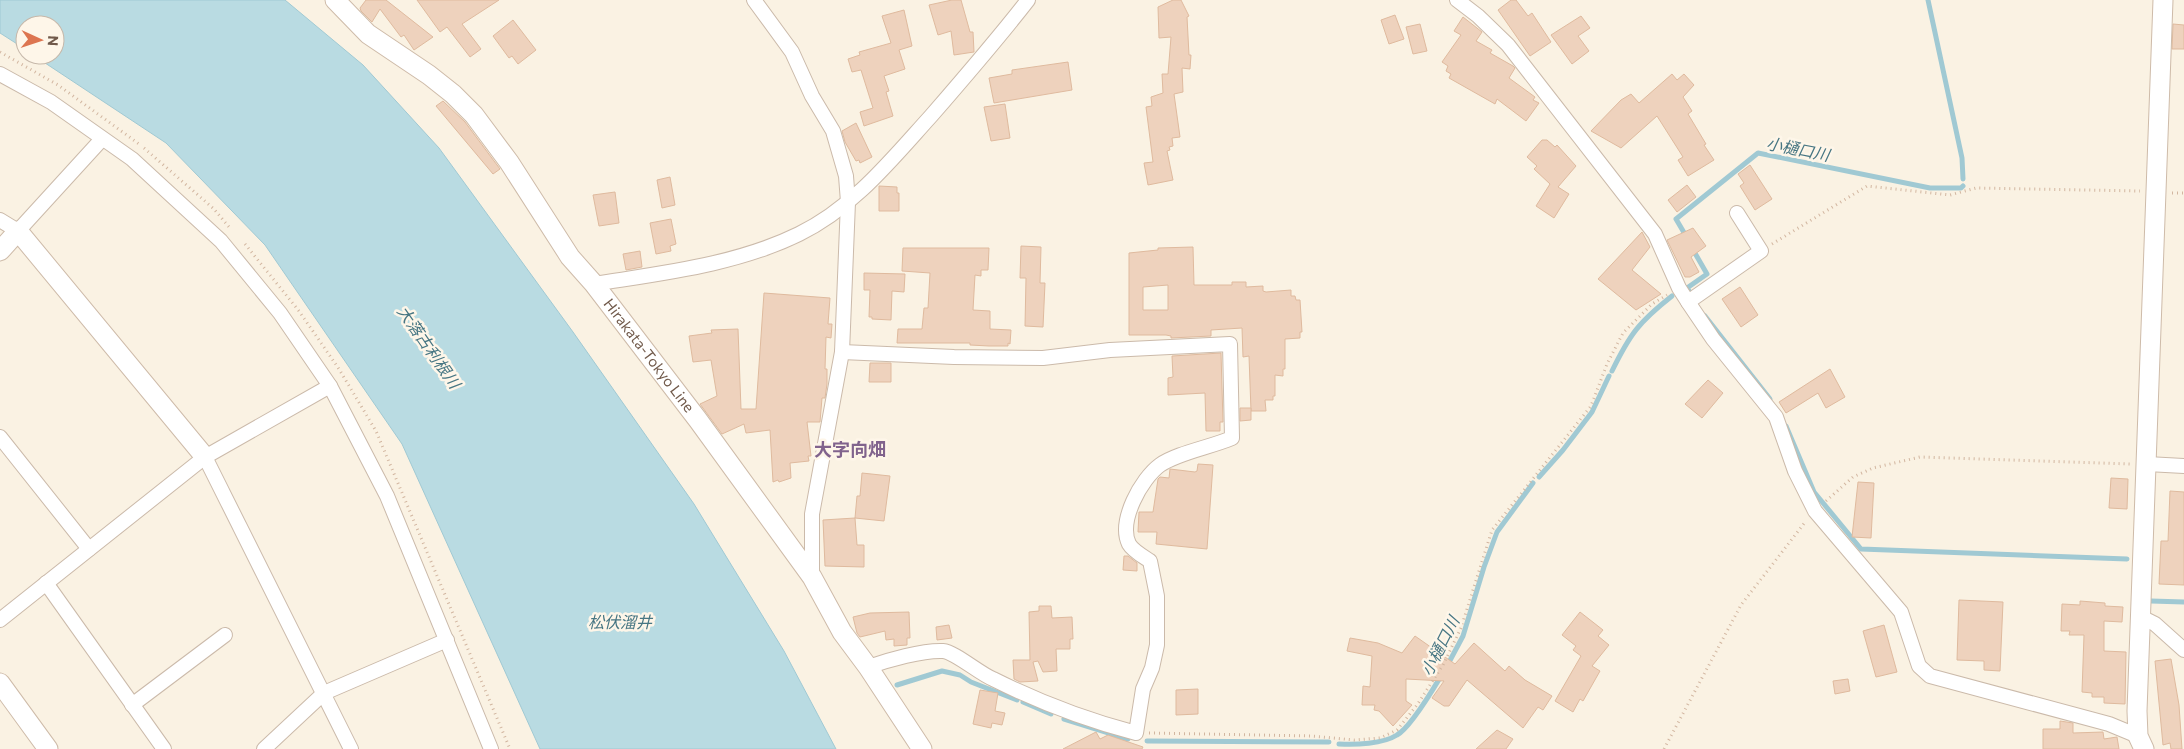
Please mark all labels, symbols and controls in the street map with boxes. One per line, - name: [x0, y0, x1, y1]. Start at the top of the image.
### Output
- north arrow: [15, 15, 65, 65]
- text: N: [45, 35, 62, 46]
- water label: 小樋口川: [1765, 133, 1833, 164]
- street label: Hirakata-Tokyo Line: [600, 295, 699, 415]
- water label: 大落古利根川: [394, 302, 466, 393]
- district label: 大字向畑: [814, 438, 886, 460]
- water label: 小樋口川: [1417, 611, 1463, 679]
- water label: 松伏溜井: [588, 612, 654, 631]

